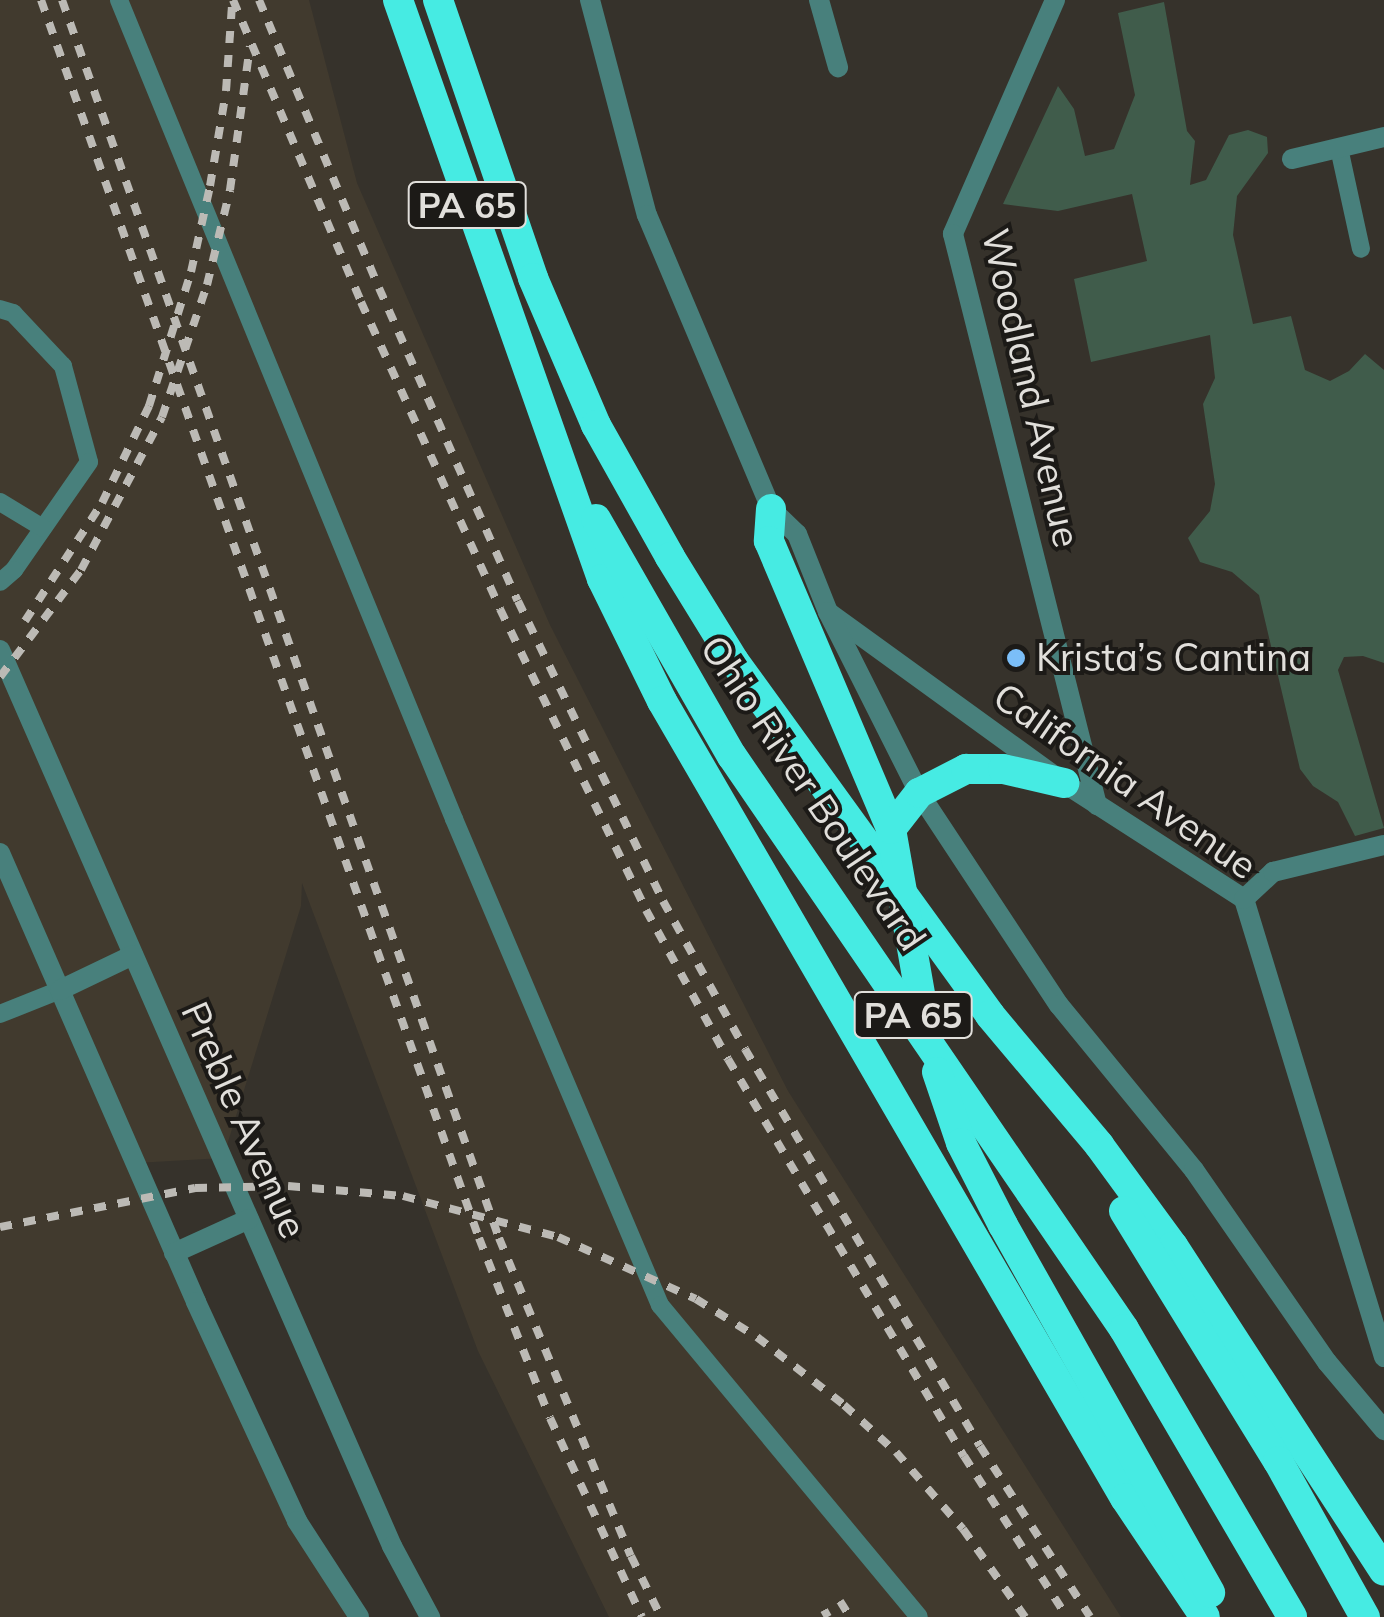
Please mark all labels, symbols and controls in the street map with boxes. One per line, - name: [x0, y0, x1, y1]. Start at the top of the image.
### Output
- road number: PA 65: [407, 175, 527, 235]
- street label: Woodland Avenue: [972, 224, 1090, 552]
- street label: Ohio River Boulevard: [691, 627, 935, 959]
- place label: Krista’s Cantina: [1036, 635, 1311, 681]
- marker: Krista’s Cantina: [1005, 647, 1027, 669]
- street label: California Avenue: [985, 673, 1265, 889]
- road number: PA 65: [853, 985, 973, 1045]
- street label: Preble Avenue: [172, 995, 316, 1245]

